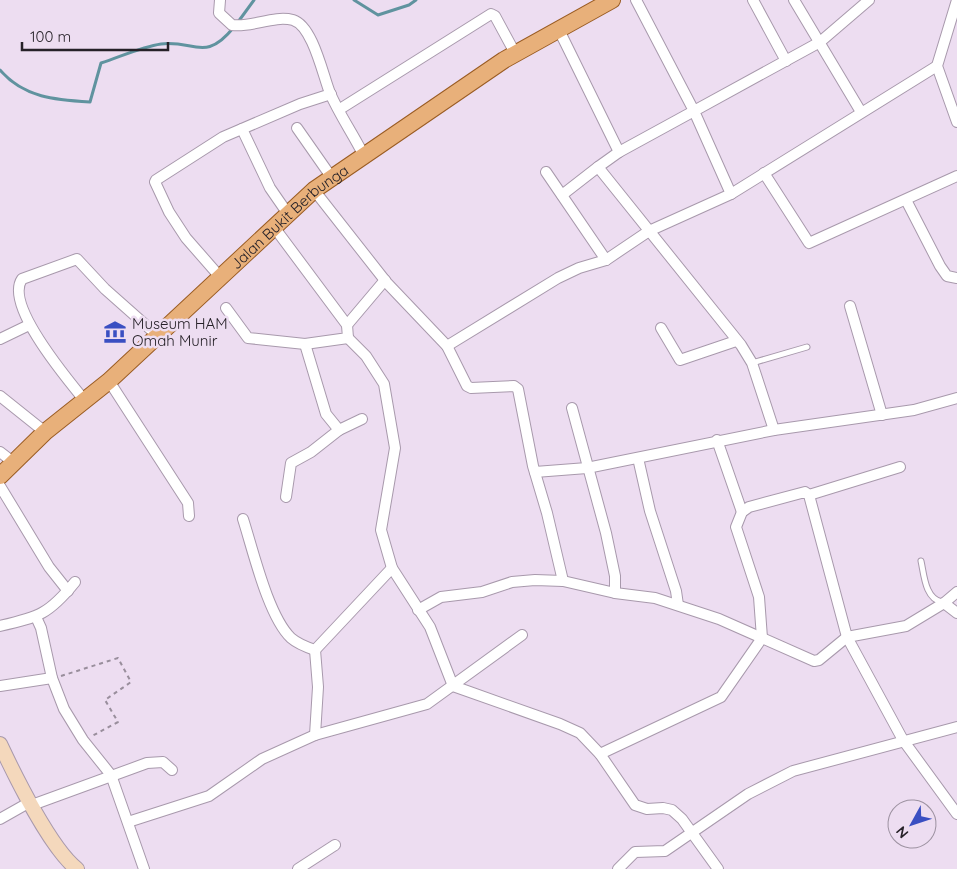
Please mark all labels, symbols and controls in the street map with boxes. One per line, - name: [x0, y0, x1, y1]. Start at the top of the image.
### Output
- scale bar: [22, 20, 169, 52]
- text: 100 m: [30, 27, 71, 46]
- street label: Jalan Bukit Berbunga: [226, 160, 352, 273]
- place label: Museum HAM Omah Munir: [132, 314, 228, 350]
- museum icon: Museum HAM Omah Munir: [102, 319, 128, 345]
- north arrow: [887, 799, 937, 849]
- text: N: [892, 823, 912, 842]

